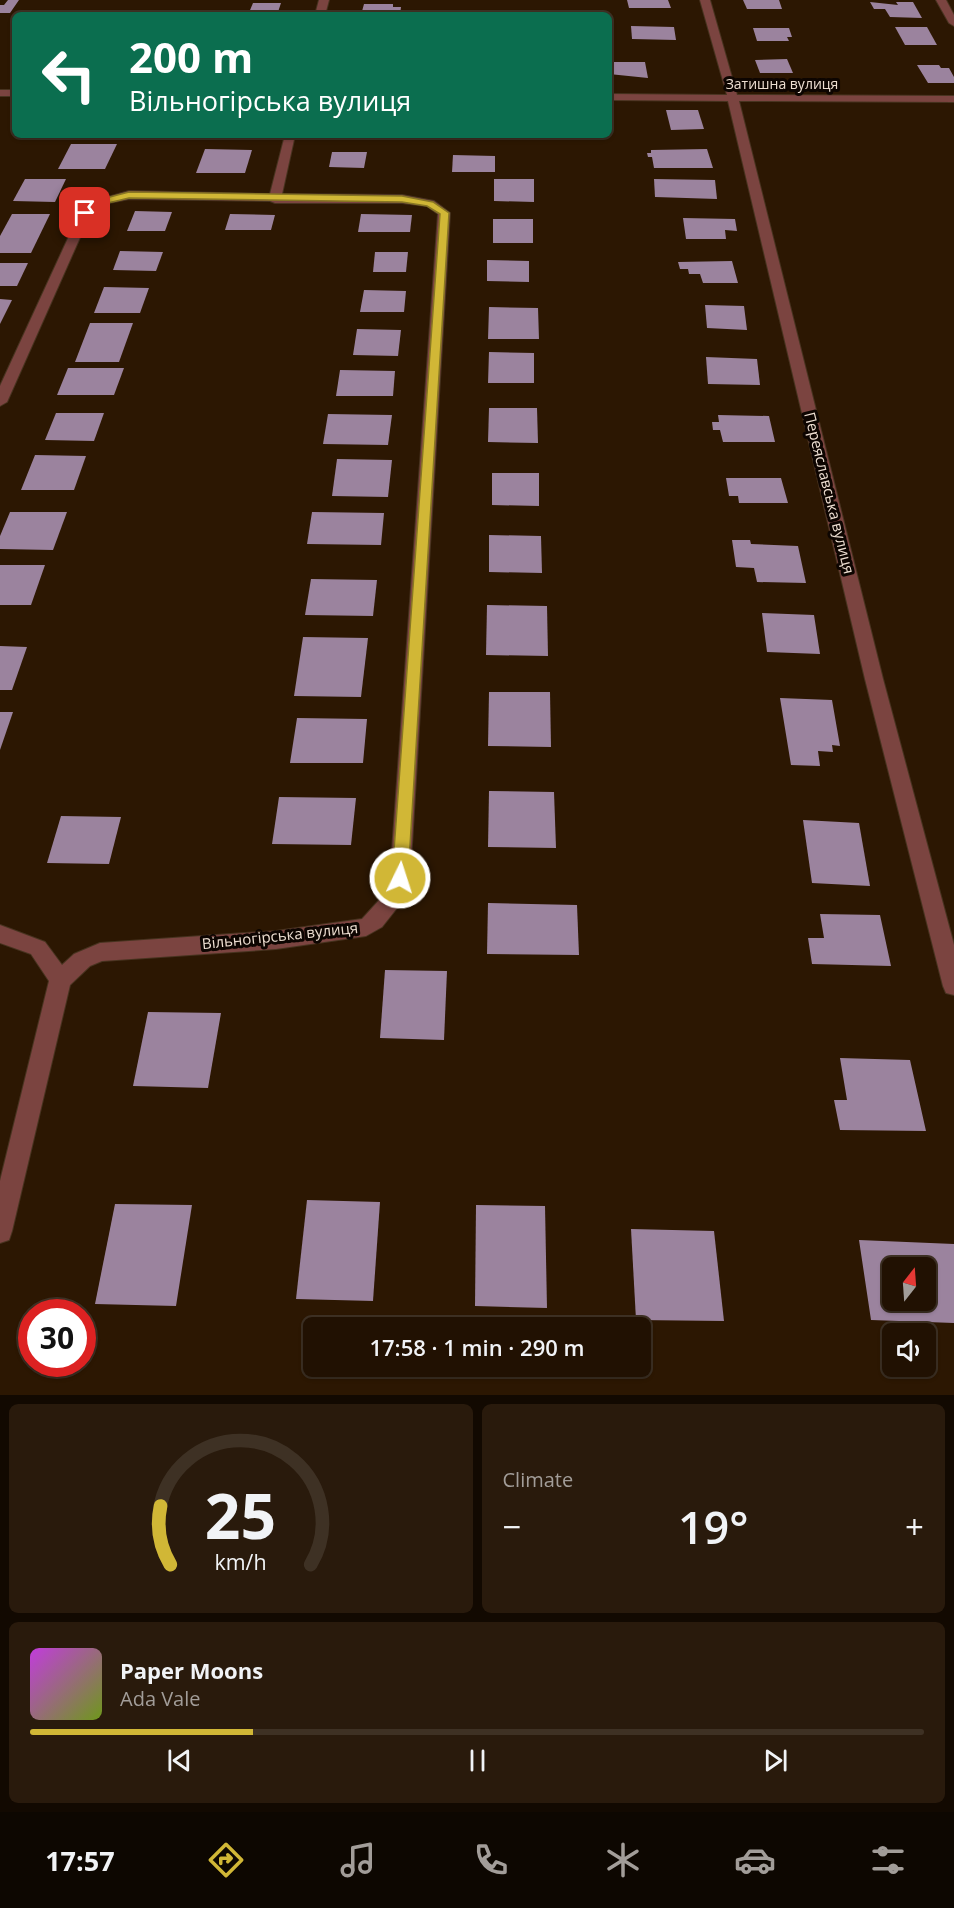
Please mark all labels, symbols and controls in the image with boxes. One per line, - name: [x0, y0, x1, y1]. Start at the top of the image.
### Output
- text: 200 m: [129, 28, 253, 85]
- icon: left: [30, 36, 108, 114]
- street label: Затишна вулиця: [726, 74, 838, 93]
- text: Вільногірська вулиця: [129, 82, 411, 119]
- pin: [59, 187, 110, 238]
- icon: arrive: [68, 196, 101, 229]
- street label: Переяславська вулиця: [800, 410, 860, 576]
- position arrow: [368, 846, 432, 910]
- street label: Вільногірська вулиця: [201, 917, 359, 953]
- north arrow: [882, 1257, 936, 1311]
- map controls: [882, 1257, 936, 1377]
- speed limit sign: 30: [18, 1299, 96, 1377]
- button: sound: [882, 1323, 936, 1377]
- text: 17:58 · 1 min · 290 m: [369, 1332, 585, 1362]
- text: Climate: [503, 1466, 573, 1493]
- text: 25: [205, 1472, 276, 1557]
- text: 19°: [678, 1496, 749, 1557]
- text: −: [503, 1504, 521, 1549]
- text: +: [905, 1504, 924, 1549]
- text: km/h: [215, 1548, 267, 1577]
- text: Paper Moons: [120, 1655, 263, 1685]
- text: Ada Vale: [120, 1685, 201, 1712]
- icon: previous: [163, 1744, 196, 1777]
- icon: pause: [461, 1744, 494, 1777]
- icon: next: [759, 1744, 792, 1777]
- icon: directions: [205, 1839, 247, 1881]
- icon: music: [337, 1839, 379, 1881]
- icon: phone: [470, 1839, 512, 1881]
- icon: climate: [602, 1839, 644, 1881]
- icon: car: [734, 1839, 776, 1881]
- icon: filters: [867, 1839, 909, 1881]
- text: 17:57: [45, 1842, 115, 1879]

